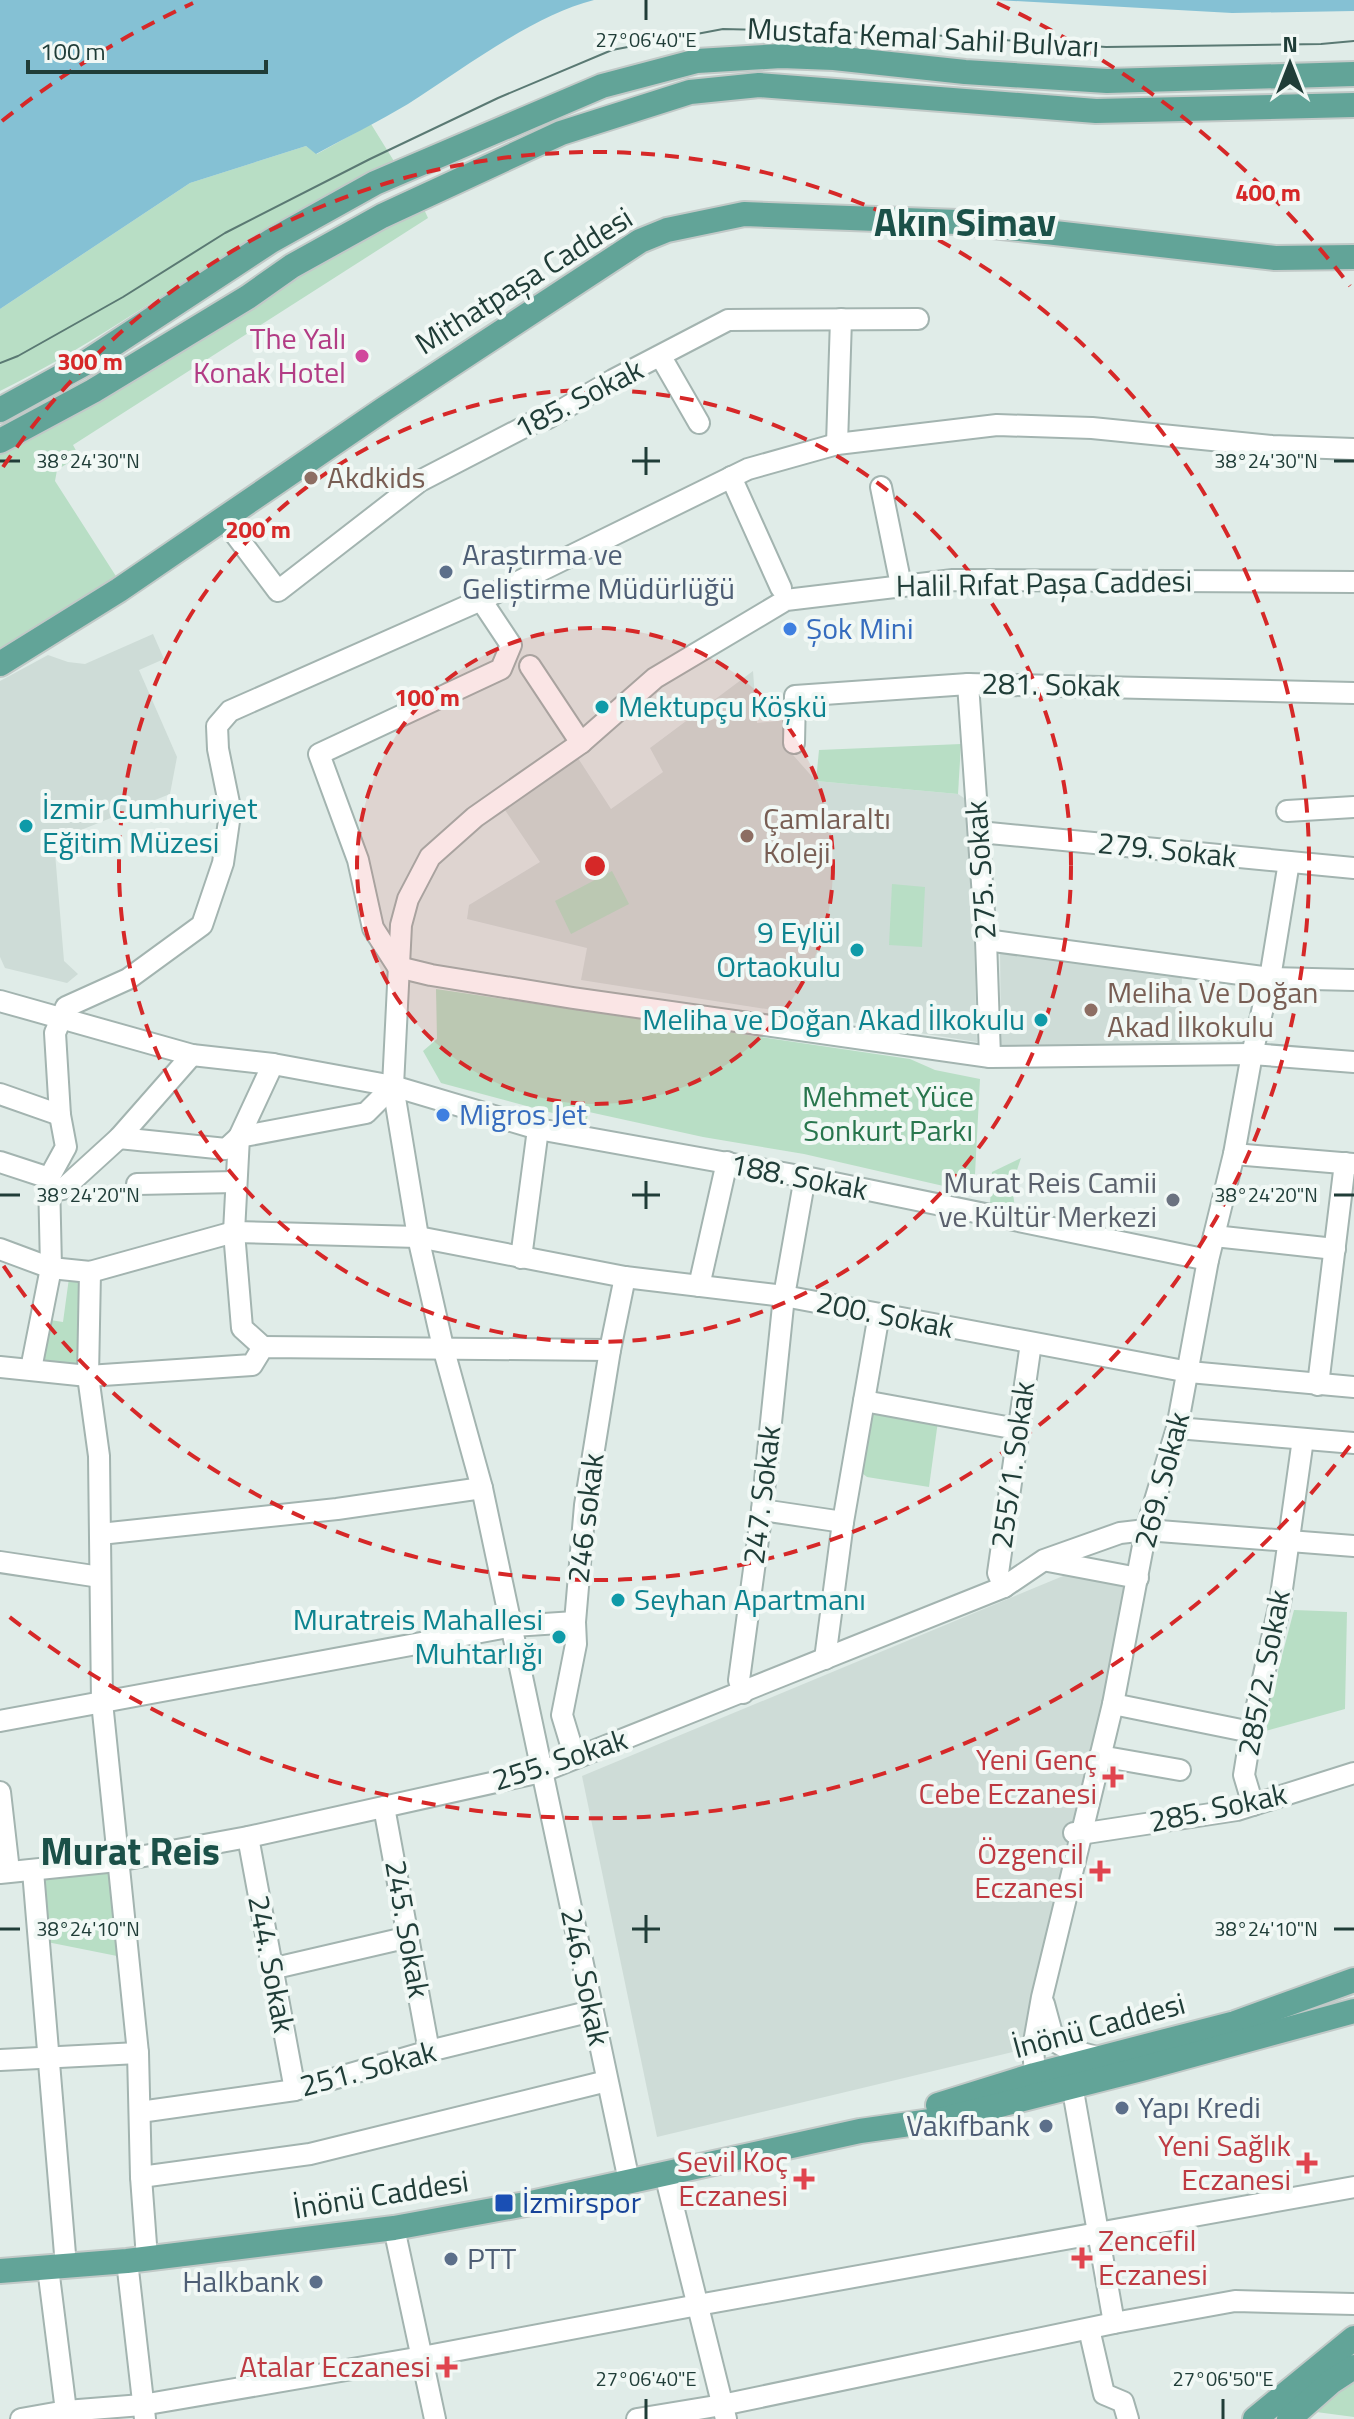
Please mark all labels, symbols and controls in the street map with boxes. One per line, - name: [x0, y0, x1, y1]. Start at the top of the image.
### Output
- street label: Mustafa Kemal Sahil Bulvarı: [746, 5, 1100, 69]
- scale bar: [28, 24, 266, 74]
- text: 27°06'40"E: [595, 24, 697, 55]
- north arrow: [1250, 24, 1330, 104]
- text: N: [1282, 27, 1298, 61]
- text: 100 m: [40, 33, 106, 69]
- text: 400 m: [1235, 174, 1301, 210]
- district label: Akın Simav: [874, 193, 1056, 251]
- street label: Mithatpaşa Caddesi: [406, 195, 641, 366]
- place label: The Yalı Konak Hotel: [193, 315, 346, 395]
- text: 300 m: [57, 343, 123, 379]
- street label: 185. Sokak: [506, 346, 651, 450]
- marker: The Yalı Konak Hotel: [353, 347, 371, 365]
- text: 38°24'30"N: [36, 445, 140, 476]
- text: 38°24'30"N: [1214, 445, 1318, 476]
- place label: Akdkids: [327, 454, 426, 500]
- marker: Akdkids: [302, 469, 320, 487]
- text: 200 m: [225, 511, 291, 547]
- place label: Araştırma ve Geliştirme Müdürlüğü: [462, 531, 735, 611]
- street label: Halil Rıfat Paşa Caddesi: [895, 557, 1193, 609]
- marker: Araştırma ve Geliştirme Müdürlüğü: [437, 563, 455, 581]
- place label: Şok Mini: [806, 605, 914, 651]
- marker: Şok Mini: [781, 620, 799, 638]
- street label: 281. Sokak: [981, 660, 1121, 708]
- text: 100 m: [394, 679, 460, 715]
- place label: Mektupçu Köşkü: [618, 683, 827, 729]
- marker: Mektupçu Köşkü: [593, 698, 611, 716]
- place label: İzmir Cumhuriyet Eğitim Müzesi: [42, 785, 258, 865]
- place label: Çamlaraltı Koleji: [763, 795, 891, 875]
- street label: 275. Sokak: [952, 799, 1008, 941]
- marker: İzmir Cumhuriyet Eğitim Müzesi: [17, 817, 35, 835]
- street label: 279. Sokak: [1095, 819, 1239, 879]
- marker: Çamlaraltı Koleji: [738, 827, 756, 845]
- centre of rings: [581, 852, 609, 880]
- place label: 9 Eylül Ortaokulu: [716, 909, 841, 989]
- marker: 9 Eylül Ortaokulu: [848, 941, 866, 959]
- place label: Meliha Ve Doğan Akad İlkokulu: [1107, 969, 1318, 1049]
- place label: Meliha ve Doğan Akad İlkokulu: [642, 996, 1025, 1042]
- marker: Meliha Ve Doğan Akad İlkokulu: [1082, 1001, 1100, 1019]
- marker: Meliha ve Doğan Akad İlkokulu: [1032, 1011, 1050, 1029]
- park label: Mehmet Yüce Sonkurt Parkı: [802, 1073, 974, 1153]
- place label: Migros Jet: [459, 1091, 587, 1137]
- marker: Migros Jet: [434, 1106, 452, 1124]
- street label: 188. Sokak: [726, 1140, 872, 1212]
- place label: Murat Reis Camii ve Kültür Merkezi: [938, 1159, 1157, 1239]
- text: 38°24'20"N: [36, 1179, 140, 1210]
- text: 38°24'20"N: [1214, 1179, 1318, 1210]
- marker: Murat Reis Camii ve Kültür Merkezi: [1164, 1191, 1182, 1209]
- street label: 200. Sokak: [812, 1278, 958, 1350]
- street label: 255/1. Sokak: [978, 1378, 1047, 1551]
- street label: 269. Sokak: [1121, 1407, 1201, 1553]
- street label: 247. Sokak: [730, 1423, 792, 1567]
- street label: 246 sokak: [554, 1450, 616, 1585]
- place label: Seyhan Apartmanı: [634, 1576, 866, 1622]
- street label: 285/2. Sokak: [1224, 1586, 1302, 1760]
- marker: Seyhan Apartmanı: [609, 1591, 627, 1609]
- place label: Muratreis Mahallesi Muhtarlığı: [293, 1596, 543, 1676]
- marker: Muratreis Mahallesi Muhtarlığı: [550, 1628, 568, 1646]
- street label: 255. Sokak: [486, 1716, 633, 1802]
- place label: Yeni Genç Cebe Eczanesi: [918, 1736, 1097, 1816]
- marker: Yeni Genç Cebe Eczanesi: [1104, 1768, 1122, 1786]
- street label: 285. Sokak: [1145, 1770, 1291, 1844]
- district label: Murat Reis: [40, 1822, 220, 1880]
- place label: Özgencil Eczanesi: [974, 1830, 1084, 1910]
- street label: 245. Sokak: [373, 1856, 443, 2001]
- marker: Özgencil Eczanesi: [1091, 1862, 1109, 1880]
- street label: 244. Sokak: [236, 1891, 308, 2037]
- street label: 246. Sokak: [549, 1904, 623, 2050]
- text: 38°24'10"N: [36, 1913, 140, 1944]
- text: 38°24'10"N: [1214, 1913, 1318, 1944]
- street label: İnönü Caddesi: [1007, 1980, 1190, 2070]
- street label: 251. Sokak: [295, 2028, 441, 2108]
- place label: Yapı Kredi: [1138, 2084, 1261, 2130]
- marker: Yapı Kredi: [1113, 2099, 1131, 2117]
- place label: Vakıfbank: [906, 2102, 1030, 2148]
- marker: Vakıfbank: [1037, 2117, 1055, 2135]
- place label: Yeni Sağlık Eczanesi: [1158, 2122, 1291, 2202]
- place label: Sevil Koç Eczanesi: [677, 2138, 788, 2218]
- marker: Yeni Sağlık Eczanesi: [1298, 2154, 1316, 2172]
- street label: İnönü Caddesi: [290, 2157, 472, 2231]
- marker: Sevil Koç Eczanesi: [795, 2170, 813, 2188]
- place label: İzmirspor: [522, 2179, 641, 2225]
- marker: İzmirspor: [493, 2192, 515, 2214]
- place label: Zencefil Eczanesi: [1098, 2217, 1208, 2297]
- place label: PTT: [467, 2235, 517, 2281]
- marker: Zencefil Eczanesi: [1073, 2249, 1091, 2267]
- marker: PTT: [442, 2250, 460, 2268]
- place label: Halkbank: [182, 2258, 300, 2304]
- marker: Halkbank: [307, 2273, 325, 2291]
- place label: Atalar Eczanesi: [239, 2343, 431, 2389]
- marker: Atalar Eczanesi: [438, 2358, 456, 2376]
- text: 27°06'40"E: [595, 2363, 697, 2394]
- text: 27°06'50"E: [1172, 2363, 1274, 2394]

